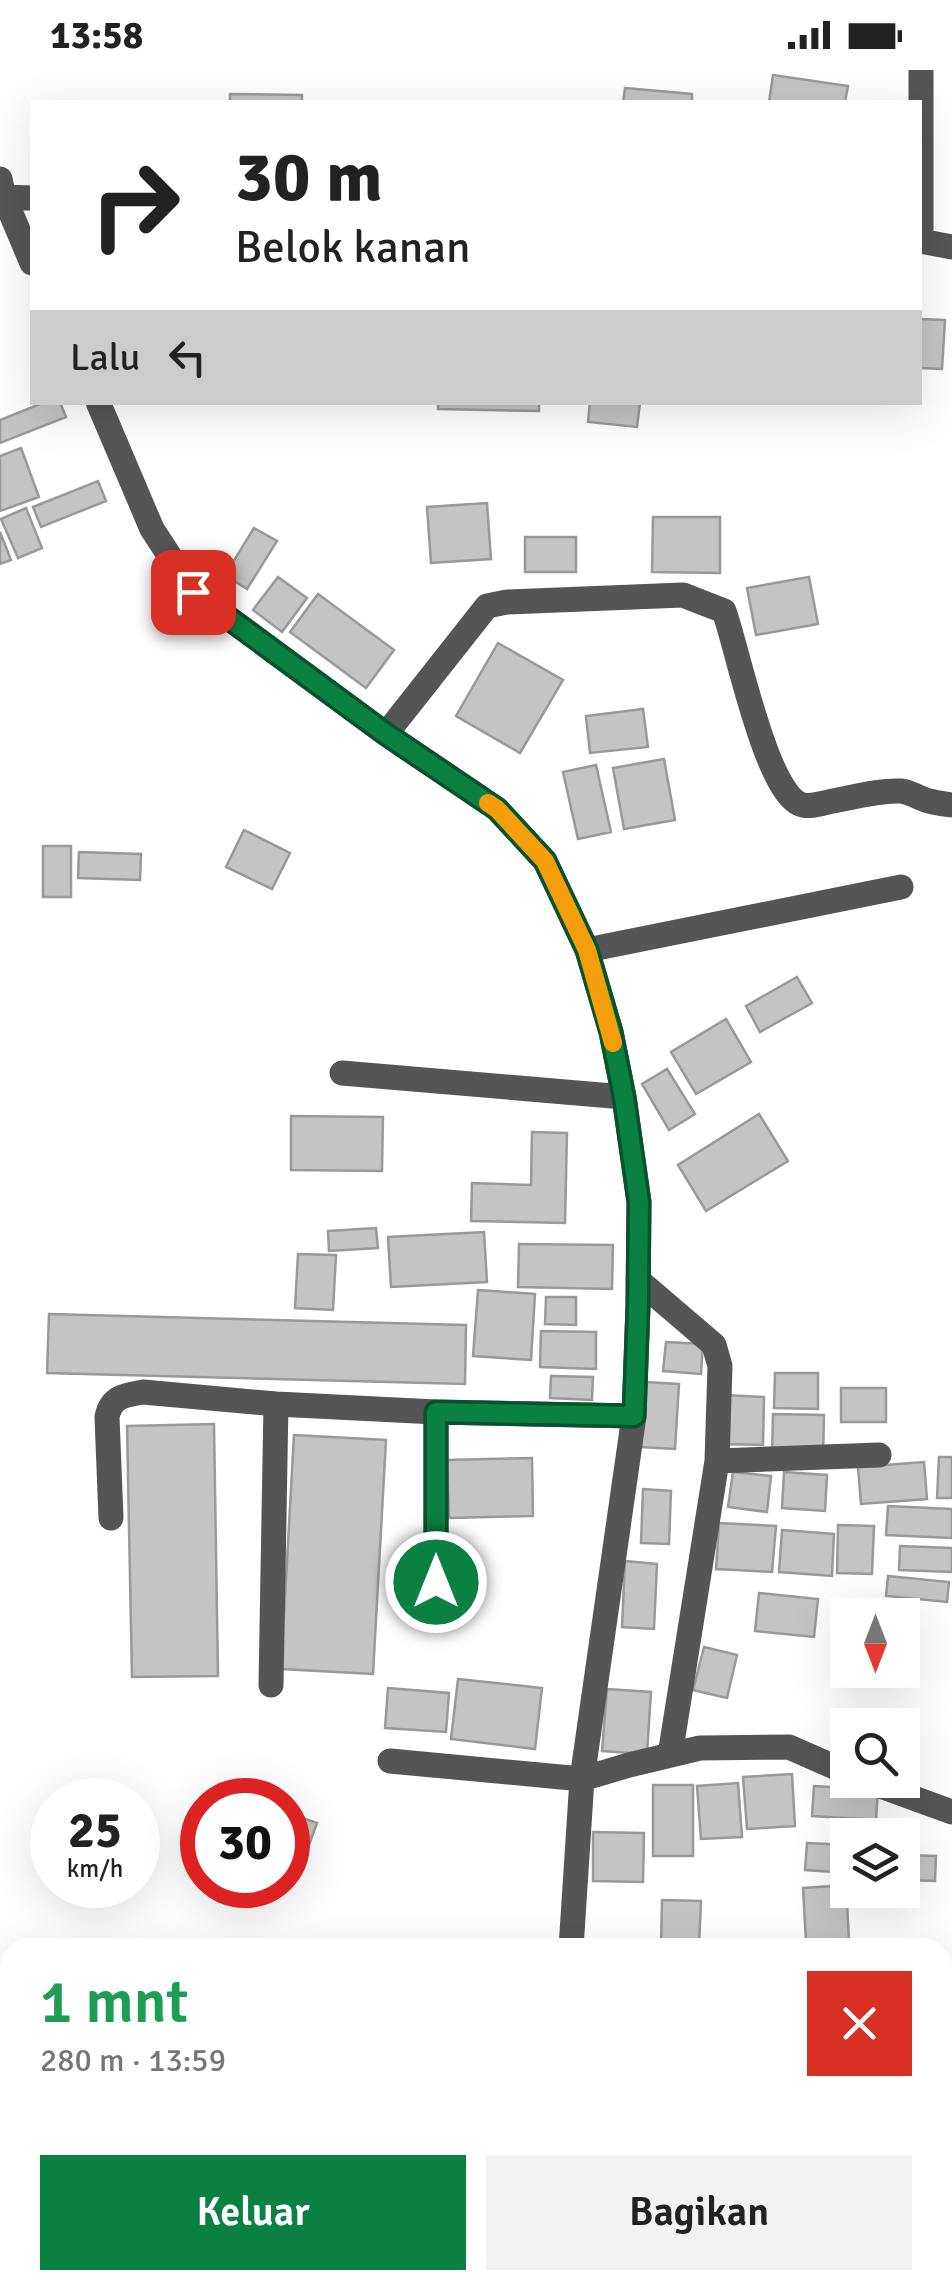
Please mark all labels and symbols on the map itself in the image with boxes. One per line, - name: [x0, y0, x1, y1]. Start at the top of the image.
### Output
- pin: [151, 550, 236, 635]
- position arrow: [384, 1530, 488, 1634]
- north arrow: [830, 1598, 920, 1688]
- speed limit sign: 30: [180, 1778, 310, 1908]

